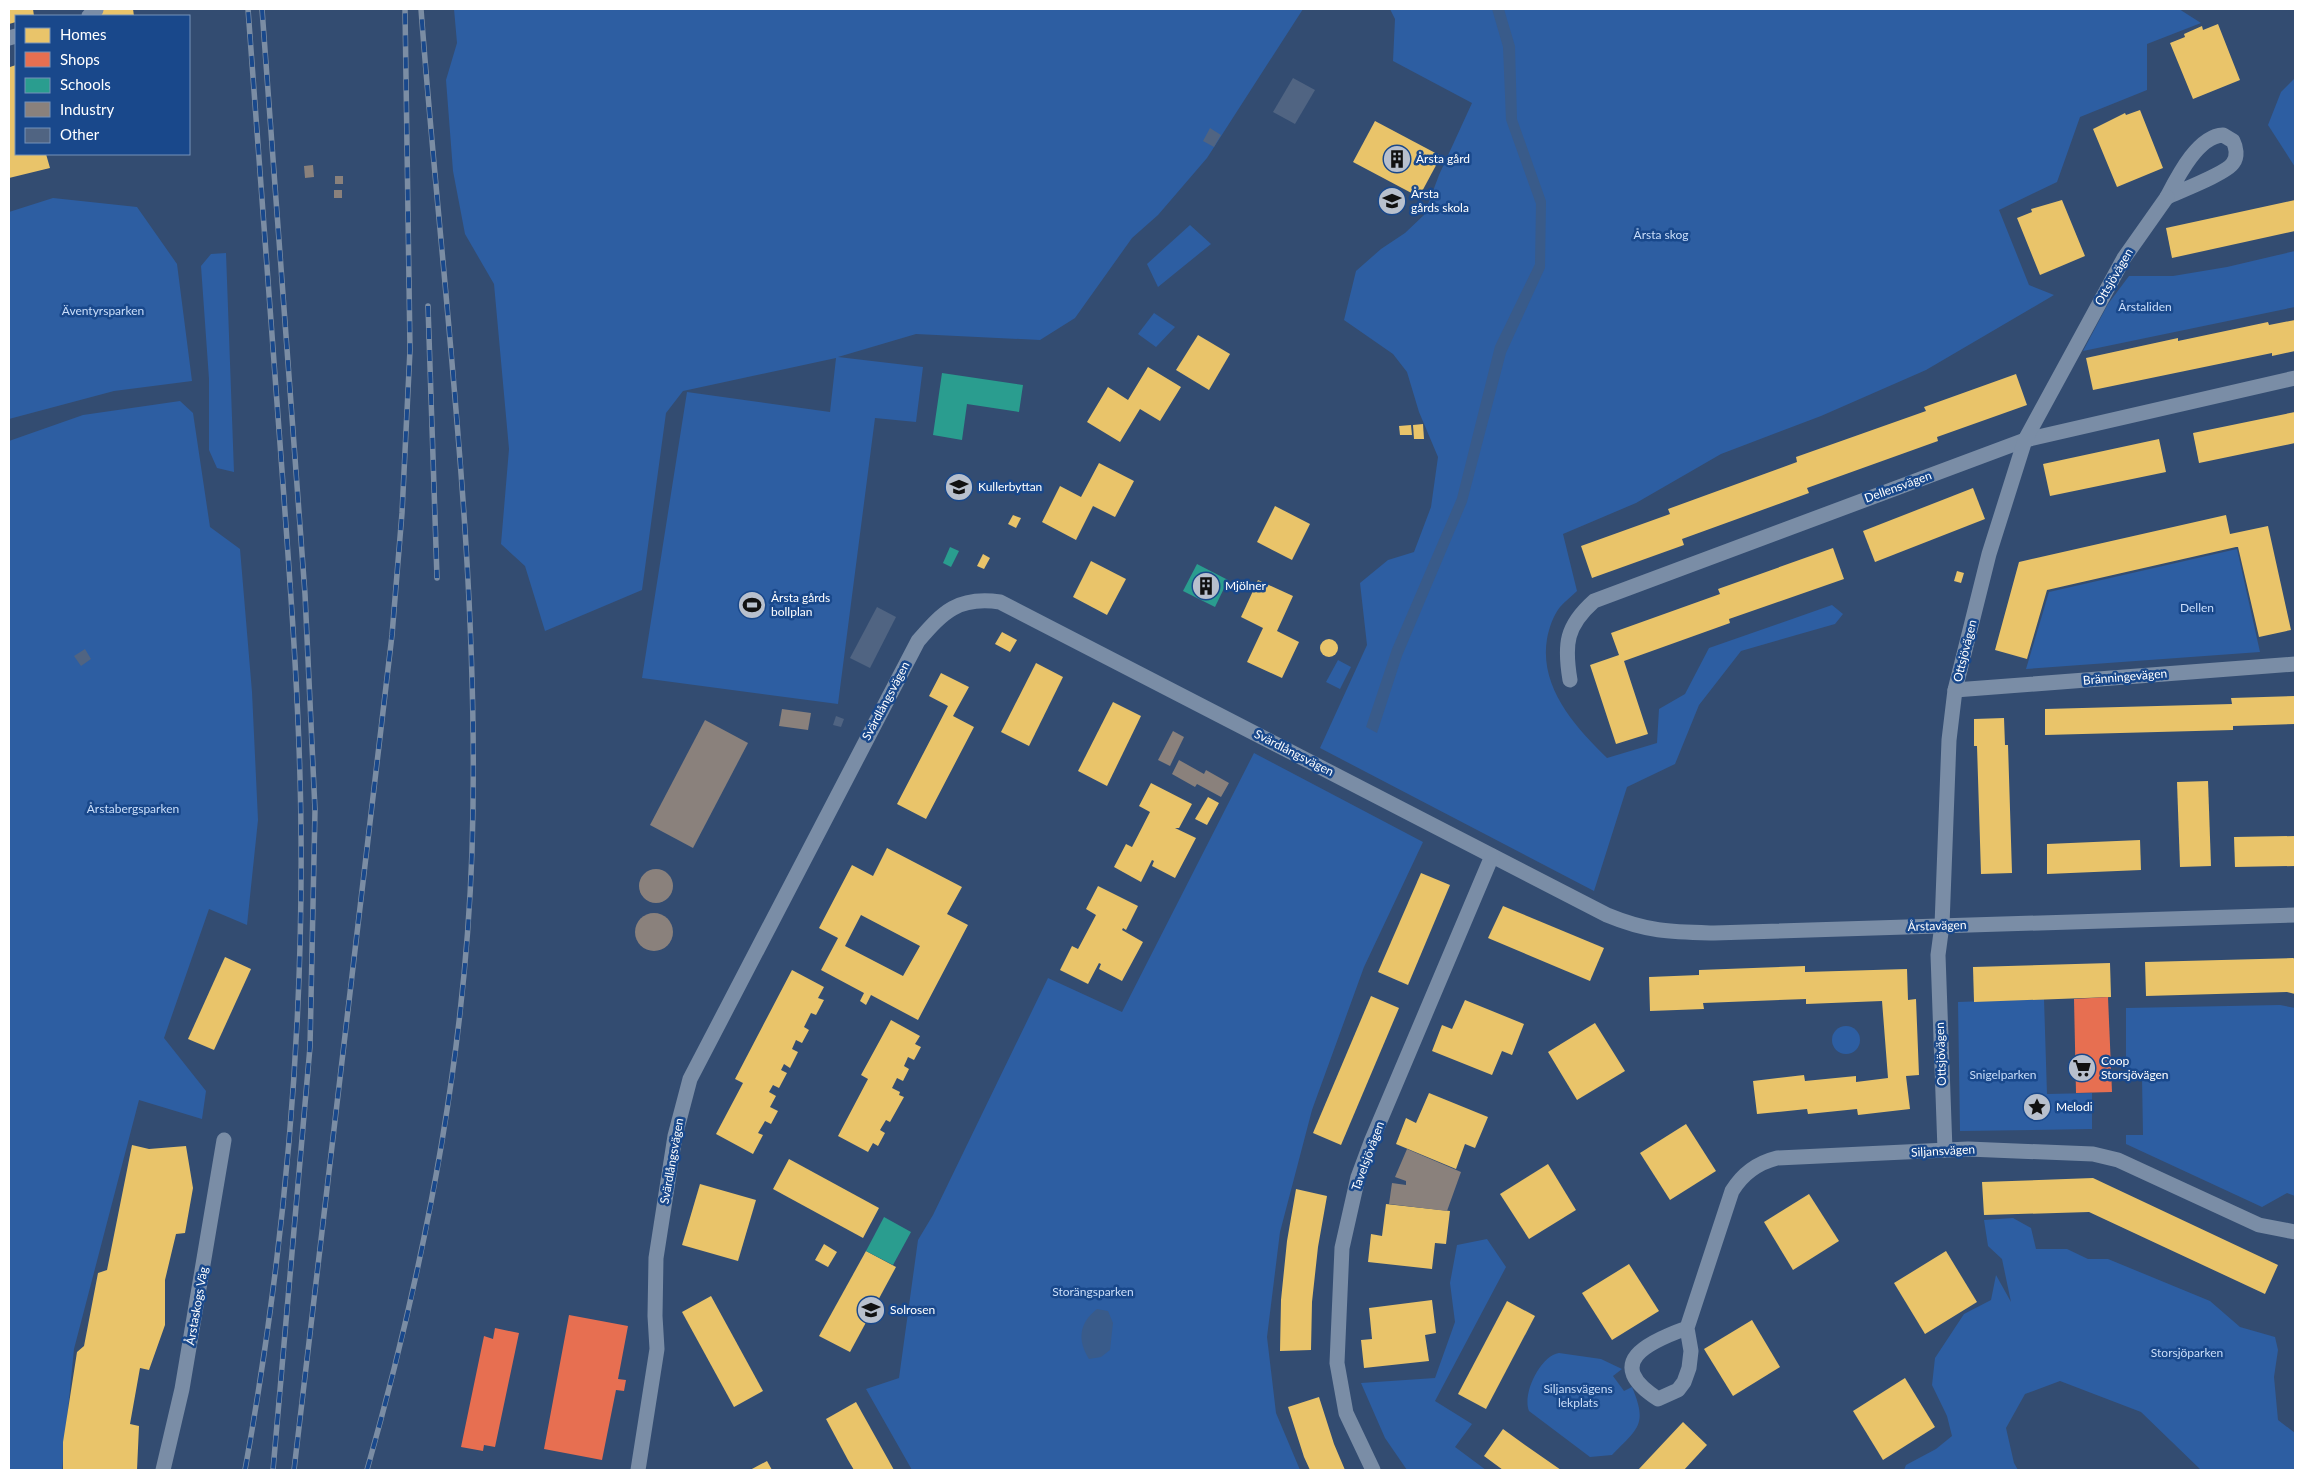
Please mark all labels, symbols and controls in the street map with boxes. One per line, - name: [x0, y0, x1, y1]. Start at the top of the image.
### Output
- legend: [15, 15, 190, 155]
- text: Homes: [60, 25, 106, 43]
- text: Shops: [60, 50, 100, 68]
- text: Schools: [60, 75, 111, 93]
- text: Industry: [60, 100, 115, 118]
- text: Other: [60, 125, 100, 143]
- building icon: Årsta gård: [1382, 144, 1412, 174]
- place label: Årsta gård: [1416, 151, 1470, 166]
- school or university icon: Årsta gårds skola: [1377, 186, 1407, 216]
- place label: Årsta gårds skola: [1411, 186, 1469, 215]
- park label: Årsta skog: [1634, 227, 1688, 242]
- street label: Ottsjövägen: [2091, 245, 2136, 308]
- park label: Årstaliden: [2118, 299, 2172, 314]
- park label: Äventyrsparken: [62, 303, 144, 318]
- street label: Dellensvägen: [1862, 467, 1933, 506]
- school or university icon: Kullerbyttan: [944, 472, 974, 502]
- place label: Kullerbyttan: [978, 479, 1042, 494]
- building icon: Mjölner: [1191, 571, 1221, 601]
- place label: Mjölner: [1225, 578, 1267, 593]
- sports icon: Årsta gårds bollplan: [737, 590, 767, 620]
- place label: Årsta gårds bollplan: [771, 590, 830, 619]
- park label: Dellen: [2180, 600, 2214, 615]
- street label: Ottsjövägen: [1950, 618, 1979, 684]
- street label: Svärdlångsvägen: [858, 659, 913, 743]
- street label: Bränningevägen: [2082, 665, 2168, 688]
- street label: Svärdlångsvägen: [1252, 726, 1336, 779]
- park label: Årstabergsparken: [87, 801, 179, 816]
- street label: Årstavägen: [1907, 917, 1967, 934]
- street label: Ottsjövägen: [1932, 1022, 1949, 1086]
- supermarket icon: Coop Storsjövägen: [2067, 1053, 2097, 1083]
- place label: Coop Storsjövägen: [2101, 1053, 2169, 1082]
- park label: Snigelparken: [1969, 1067, 2037, 1082]
- place icon: Melodi: [2022, 1092, 2052, 1122]
- place label: Melodi: [2056, 1099, 2093, 1114]
- street label: Svärdlångsvägen: [657, 1117, 686, 1205]
- street label: Tavelsjövägen: [1348, 1119, 1387, 1193]
- street label: Siljansvägen: [1911, 1141, 1975, 1160]
- street label: Årstaskogs Väg: [182, 1266, 211, 1346]
- park label: Storängsparken: [1052, 1284, 1134, 1299]
- school or university icon: Solrosen: [856, 1295, 886, 1325]
- place label: Solrosen: [890, 1302, 935, 1317]
- park label: Storsjöparken: [2151, 1345, 2223, 1360]
- park label: Siljansvägens lekplats: [1543, 1381, 1613, 1410]

